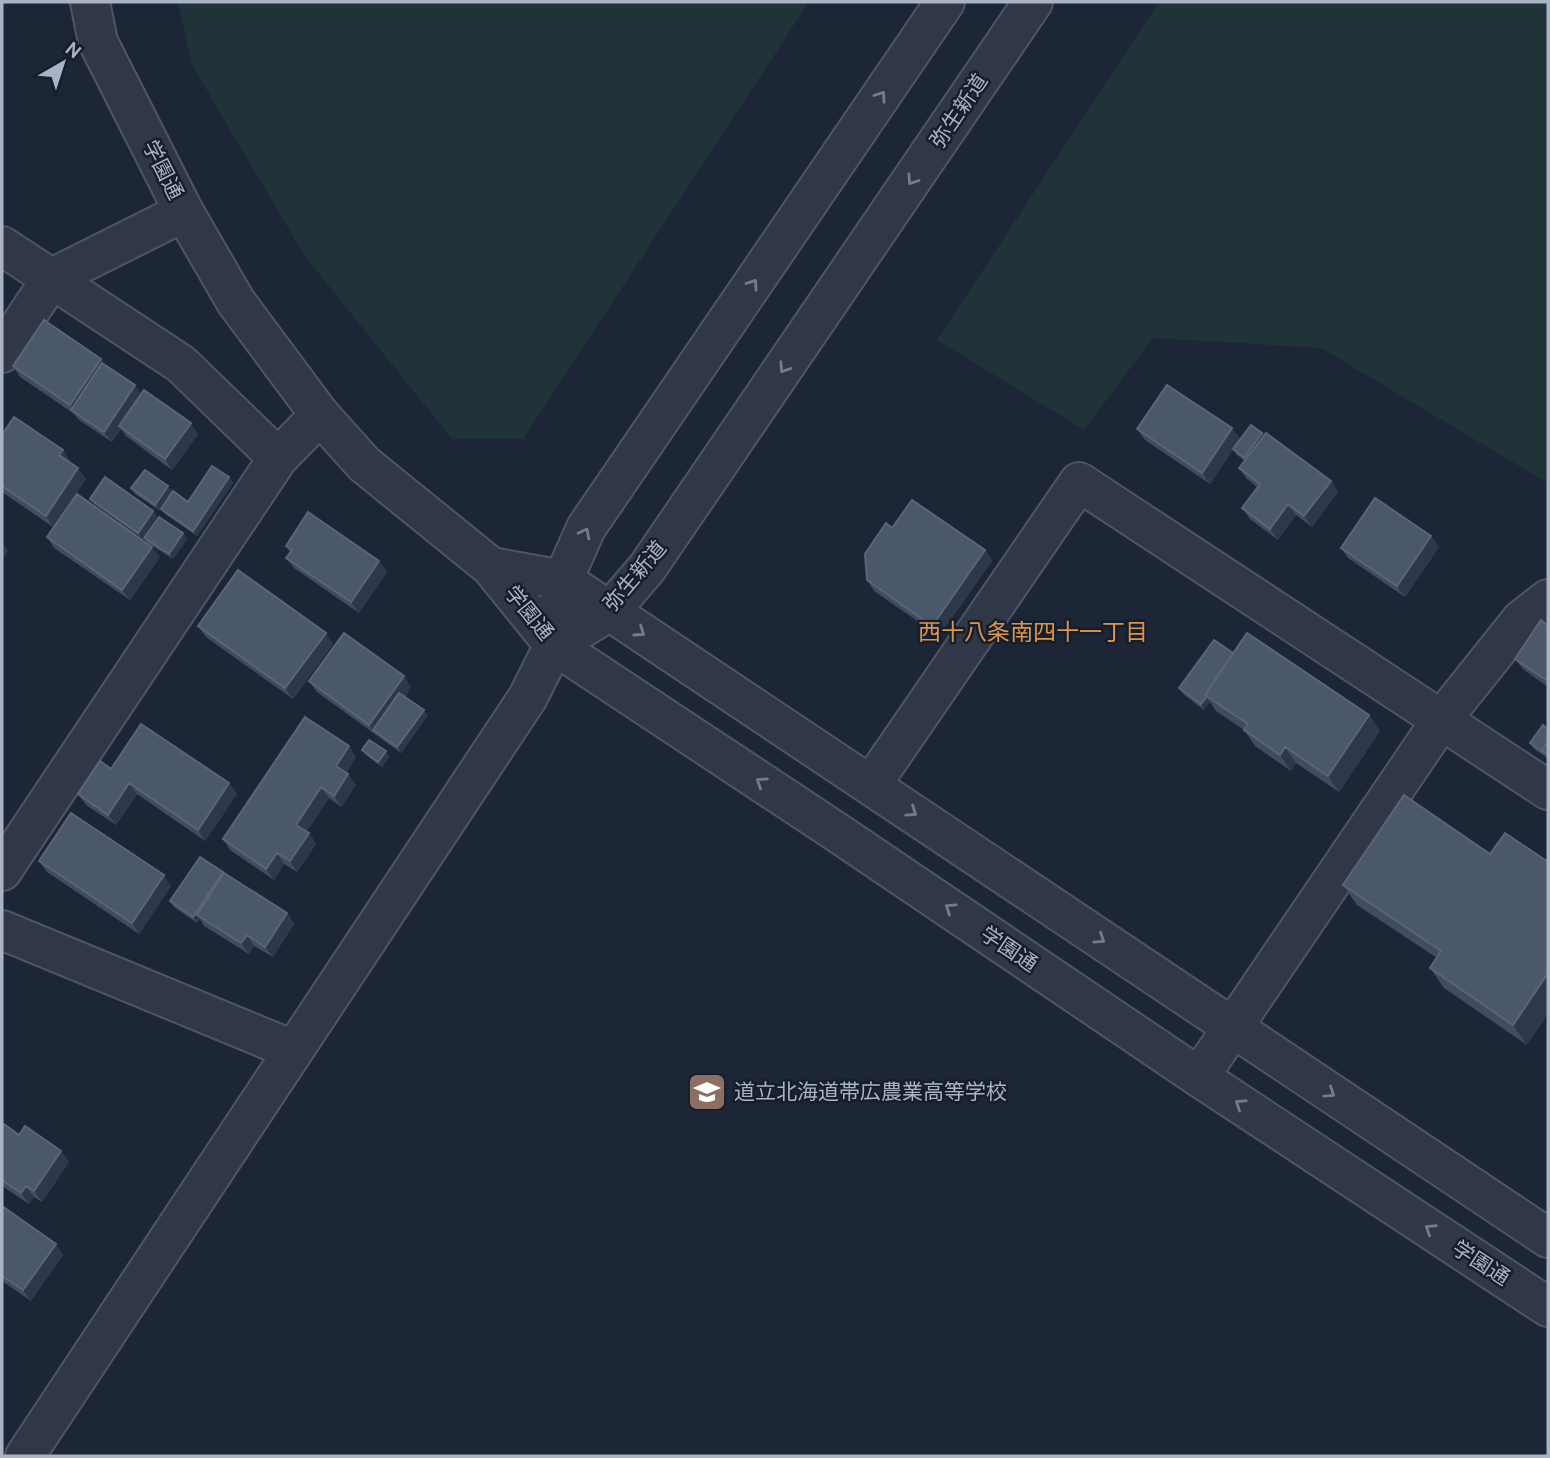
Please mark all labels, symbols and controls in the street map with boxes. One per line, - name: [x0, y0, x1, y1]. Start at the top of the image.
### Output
- north arrow: [28, 28, 98, 98]
- text: N: [61, 37, 86, 63]
- street label: 弥生新道: [925, 69, 992, 153]
- one-way arrow: [873, 90, 886, 103]
- street label: 学園通: [138, 136, 189, 204]
- one-way arrow: [907, 172, 920, 185]
- one-way arrow: [745, 278, 758, 291]
- one-way arrow: [779, 360, 792, 373]
- one-way arrow: [576, 528, 590, 540]
- street label: 弥生新道: [598, 535, 671, 616]
- street label: 学園通: [500, 580, 559, 645]
- district label: 西十八条南四十一丁目: [918, 618, 1148, 646]
- one-way arrow: [632, 624, 645, 636]
- one-way arrow: [756, 777, 769, 790]
- one-way arrow: [904, 804, 917, 817]
- one-way arrow: [944, 904, 957, 917]
- street label: 学園通: [976, 921, 1042, 977]
- one-way arrow: [1092, 931, 1105, 943]
- school or university icon: 道立北海道帯広農業高等学校: [686, 1071, 728, 1113]
- place label: 道立北海道帯広農業高等学校: [734, 1079, 1007, 1104]
- one-way arrow: [1322, 1085, 1335, 1097]
- one-way arrow: [1234, 1100, 1247, 1113]
- one-way arrow: [1425, 1225, 1438, 1238]
- street label: 学園通: [1448, 1235, 1514, 1290]

